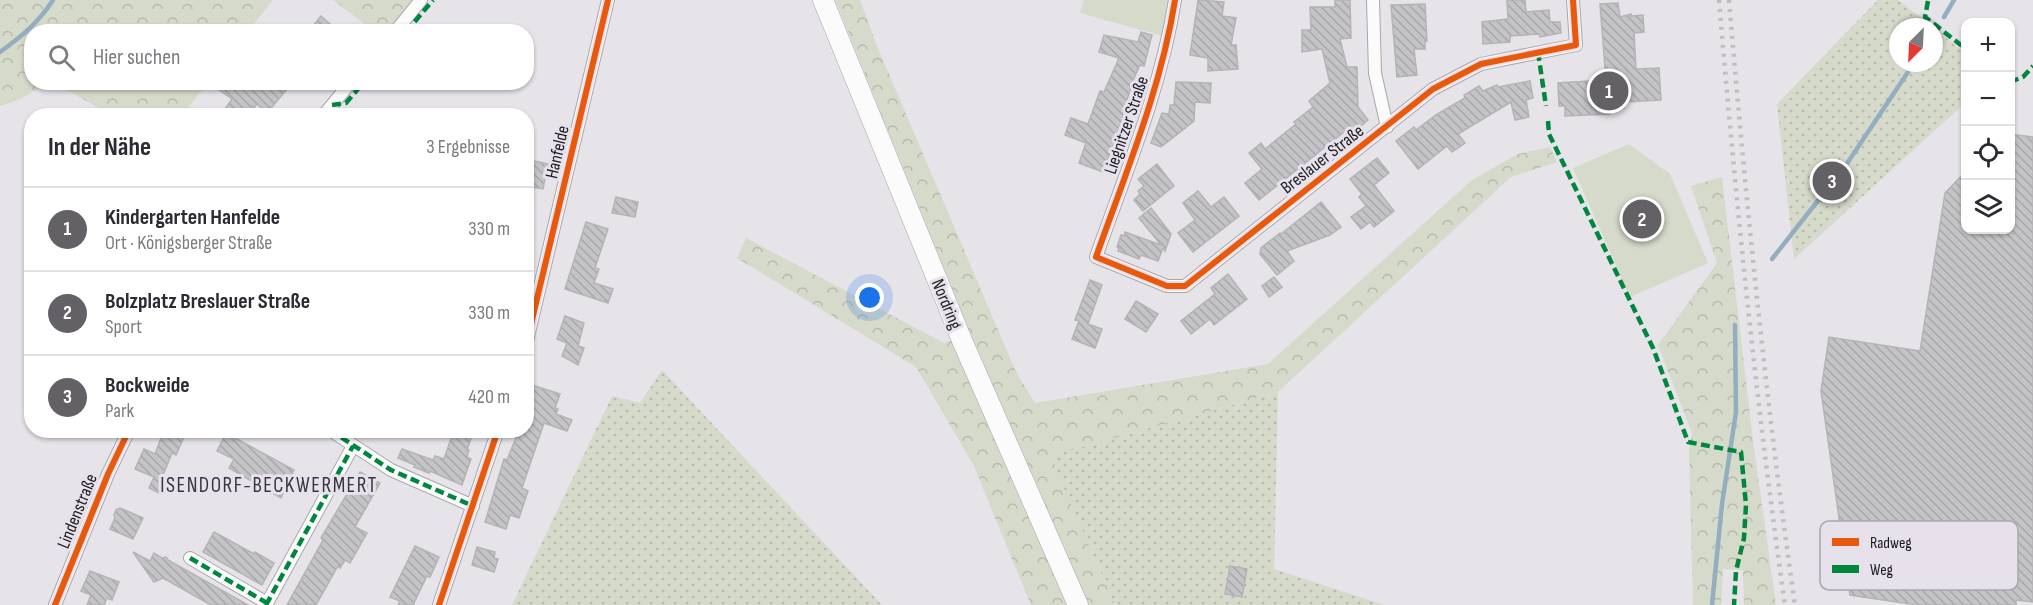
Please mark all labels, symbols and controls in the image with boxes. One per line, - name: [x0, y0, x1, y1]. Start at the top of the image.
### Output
- north arrow: [1889, 18, 1943, 72]
- map controls: [1961, 18, 2015, 234]
- button: +: [1961, 18, 2015, 72]
- search box: [24, 24, 534, 90]
- icon: search: [45, 41, 78, 74]
- text: Hier suchen: [93, 44, 181, 71]
- pin: 1: [1590, 68, 1628, 113]
- button: −: [1961, 72, 2015, 126]
- street label: Liegnitzer Straße: [1100, 73, 1153, 177]
- street label: Breslauer Straße: [1277, 121, 1368, 198]
- street label: Hanfelde: [541, 123, 574, 181]
- button: locate: [1961, 126, 2015, 180]
- text: In der Nähe: [48, 132, 151, 163]
- text: 3 Ergebnisse: [426, 135, 510, 159]
- pin: 3: [1812, 158, 1852, 204]
- button: layers: [1961, 180, 2015, 234]
- pin: 2: [1622, 196, 1662, 242]
- text: Kindergarten Hanfelde: [105, 204, 280, 231]
- text: 1: [64, 217, 71, 241]
- text: 330 m: [468, 217, 510, 241]
- text: Ort · Königsberger Straße: [105, 231, 272, 255]
- street label: Nordring: [927, 276, 966, 332]
- your location: [855, 283, 884, 312]
- text: Bolzplatz Breslauer Straße: [105, 288, 310, 315]
- text: 2: [63, 301, 72, 325]
- text: 330 m: [468, 301, 510, 325]
- text: Sport: [105, 315, 142, 339]
- text: Bockweide: [105, 372, 190, 399]
- text: 3: [63, 385, 72, 409]
- text: 420 m: [468, 385, 510, 409]
- text: Park: [105, 399, 134, 423]
- street label: Lindenstraße: [53, 471, 102, 552]
- district label: ISENDORF-BECKWERMERT: [160, 473, 378, 498]
- legend: [1820, 521, 2018, 590]
- text: Radweg: [1870, 534, 1912, 553]
- text: Weg: [1870, 561, 1893, 580]

